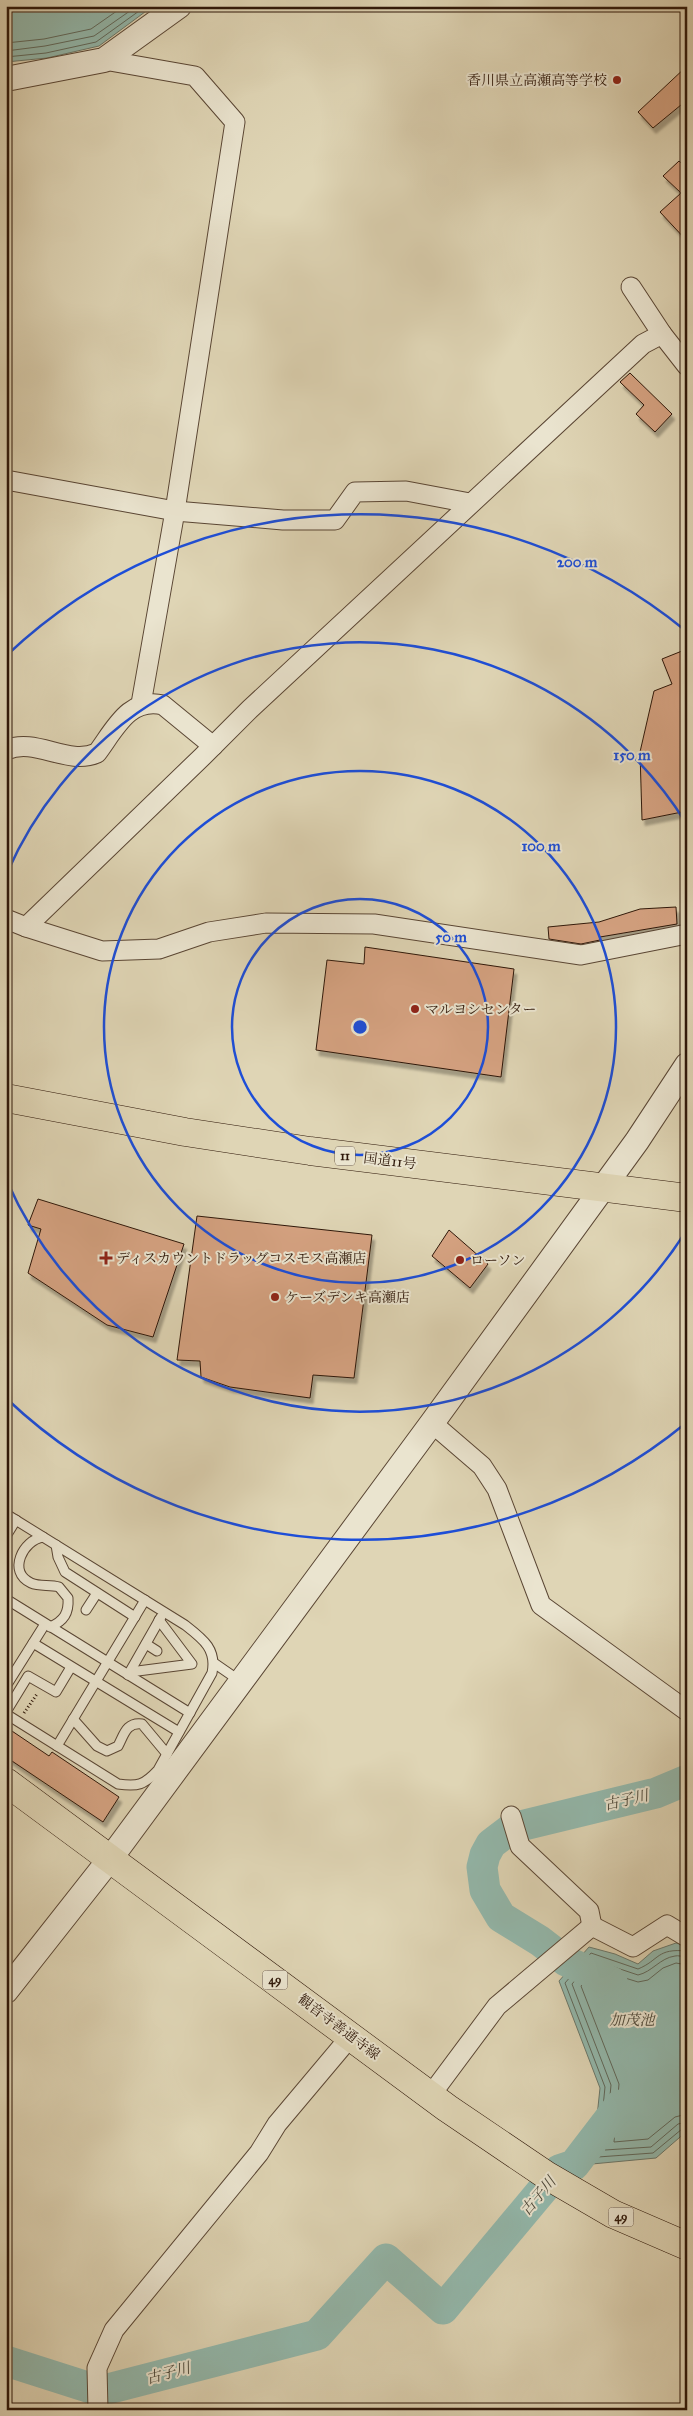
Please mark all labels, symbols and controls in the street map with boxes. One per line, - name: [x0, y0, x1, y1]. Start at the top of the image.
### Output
- place label: 香川県立高瀬高等学校: [467, 72, 607, 89]
- marker: 香川県立高瀬高等学校: [611, 74, 623, 86]
- text: 200 m: [557, 553, 598, 571]
- text: 150 m: [613, 746, 651, 764]
- text: 100 m: [521, 837, 561, 855]
- text: 50 m: [435, 928, 467, 946]
- place label: マルヨシセンター: [425, 1001, 536, 1018]
- marker: マルヨシセンター: [409, 1003, 421, 1015]
- centre of rings: [351, 1018, 369, 1036]
- road number: 11: [335, 1146, 355, 1166]
- street label: 国道11号: [363, 1149, 417, 1173]
- place label: ディスカウントドラッグコスモス高瀬店: [116, 1250, 366, 1267]
- marker: ディスカウントドラッグコスモス高瀬店: [100, 1252, 112, 1264]
- place label: ローソン: [470, 1252, 525, 1269]
- marker: ローソン: [454, 1254, 466, 1266]
- place label: ケーズデンキ高瀬店: [285, 1289, 410, 1306]
- marker: ケーズデンキ高瀬店: [269, 1291, 281, 1303]
- water label: 古子川: [602, 1786, 652, 1814]
- road number: 49: [262, 1970, 288, 1990]
- street label: 観音寺善通寺線: [295, 1991, 383, 2063]
- water label: 加茂池: [609, 2011, 656, 2029]
- water label: 古子川: [517, 2171, 561, 2219]
- road number: 49: [608, 2208, 634, 2226]
- water label: 古子川: [144, 2358, 194, 2388]

